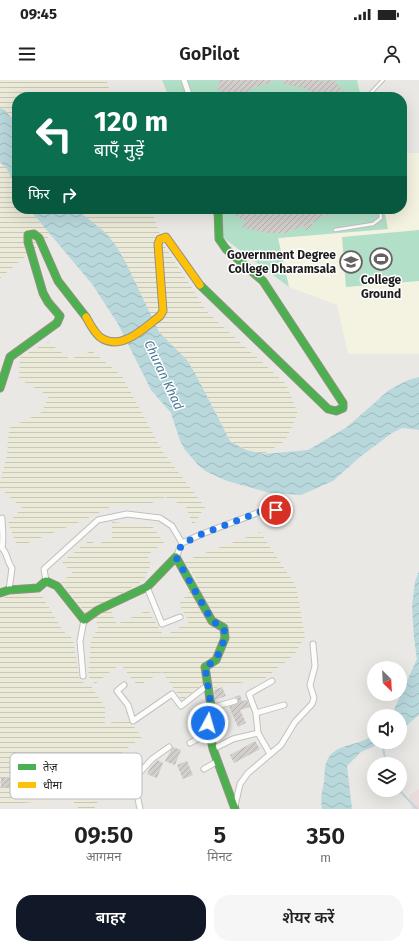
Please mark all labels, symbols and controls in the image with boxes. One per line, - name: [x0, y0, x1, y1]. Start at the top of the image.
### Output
- text: 09:45: [20, 5, 57, 23]
- icon: menu: [16, 43, 38, 65]
- text: GoPilot: [179, 43, 240, 65]
- icon: person: [381, 43, 403, 65]
- text: 120 m: [94, 105, 168, 138]
- icon: left: [28, 108, 80, 160]
- text: बाएँ मुड़ें: [94, 139, 144, 161]
- icon: right: [58, 184, 80, 206]
- text: फिर: [28, 185, 50, 203]
- sports icon: College Ground: [368, 246, 394, 272]
- place label: Government Degree College Dharamsala: [227, 248, 336, 276]
- school or university icon: Government Degree College Dharamsala: [338, 249, 364, 275]
- place label: College Ground: [361, 273, 402, 301]
- water label: Churan Khad: [141, 338, 187, 413]
- pin: [259, 493, 293, 527]
- icon: arrive: [265, 499, 287, 521]
- north arrow: [367, 661, 407, 701]
- map controls: [367, 661, 407, 797]
- position arrow: [187, 702, 229, 744]
- button: sound: [367, 709, 407, 749]
- legend: [10, 753, 142, 799]
- button: layers: [367, 757, 407, 797]
- text: तेज़: [43, 761, 58, 774]
- text: धीमा: [43, 779, 62, 792]
- text: 09:50: [74, 821, 133, 849]
- text: 5: [213, 821, 226, 849]
- text: 350: [306, 822, 345, 850]
- text: आगमन: [86, 849, 121, 864]
- text: मिनट: [207, 849, 232, 864]
- text: m: [320, 850, 331, 865]
- button: बाहर: [16, 895, 206, 941]
- button: शेयर करें: [214, 895, 403, 941]

